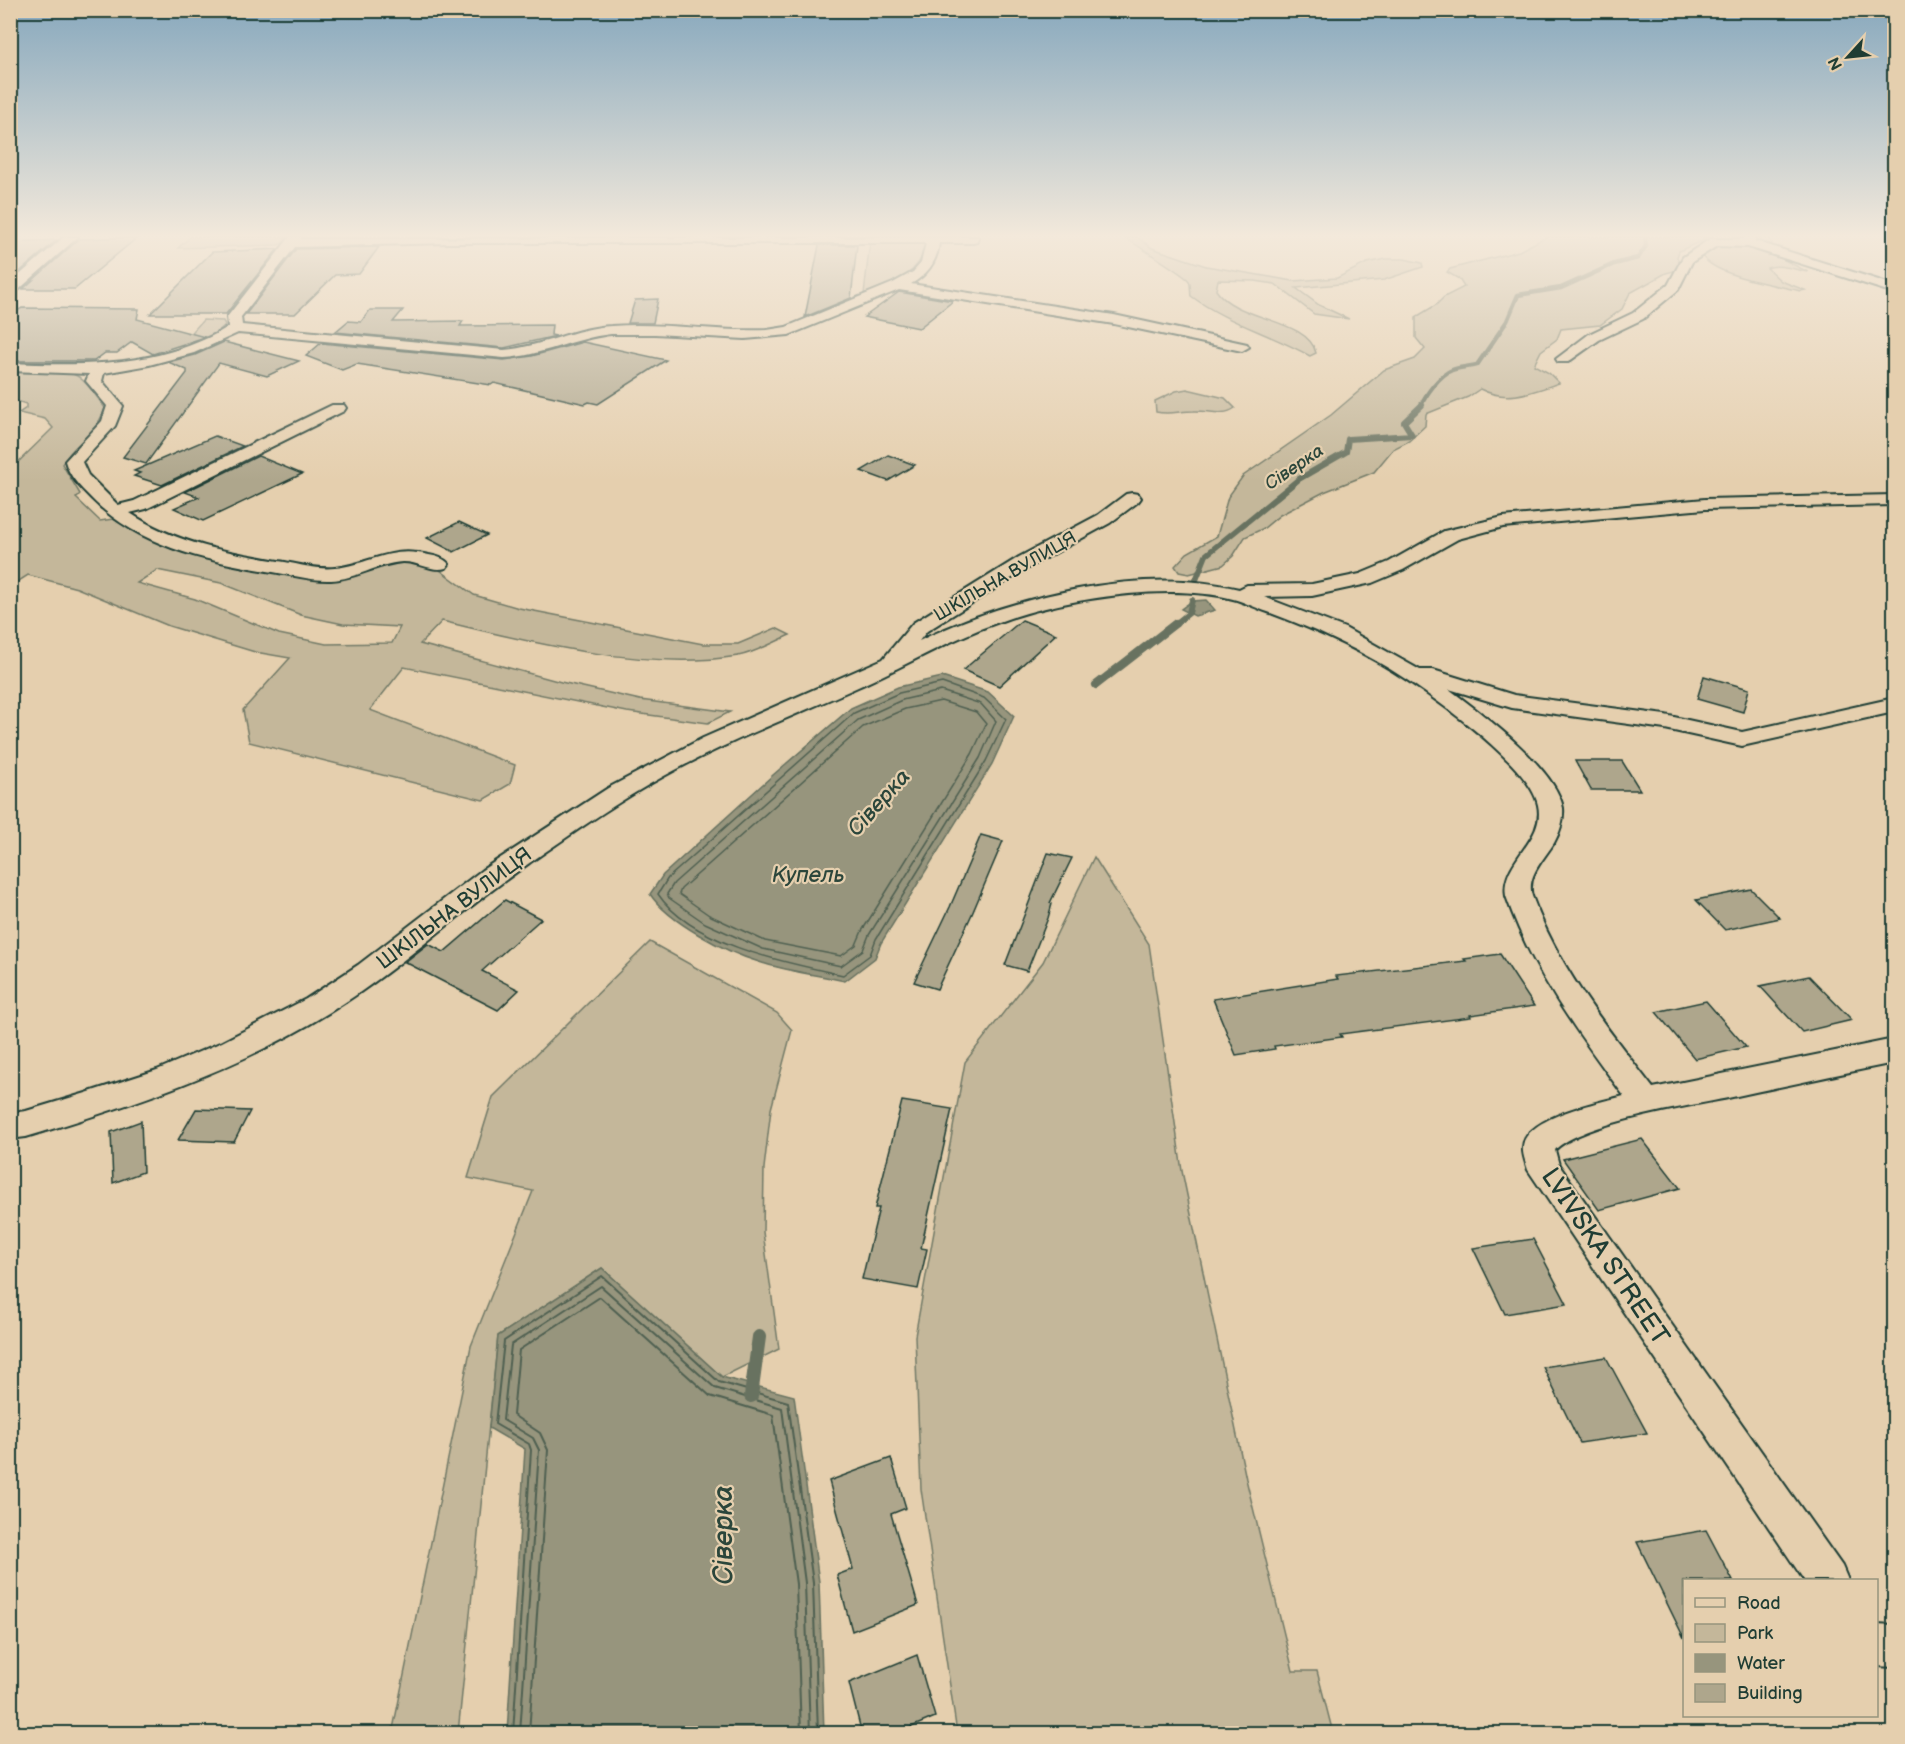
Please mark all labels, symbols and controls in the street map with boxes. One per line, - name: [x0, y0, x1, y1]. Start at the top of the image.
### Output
- north arrow: [1818, 27, 1878, 87]
- text: N: [1825, 53, 1847, 73]
- water label: Сіверка: [1261, 440, 1328, 495]
- street label: ШКІЛЬНА ВУЛИЦЯ: [930, 527, 1080, 626]
- water label: Сіверка: [842, 764, 916, 842]
- street label: ШКІЛЬНА ВУЛИЦЯ: [372, 842, 537, 975]
- water label: Купель: [772, 862, 844, 889]
- street label: LVIVSKA STREET: [1534, 1162, 1676, 1352]
- water label: Сіверка: [708, 1485, 740, 1585]
- legend: [1683, 1579, 1878, 1717]
- text: Road: [1737, 1593, 1781, 1614]
- text: Park: [1737, 1623, 1773, 1644]
- text: Water: [1737, 1653, 1785, 1674]
- text: Building: [1737, 1683, 1803, 1704]

